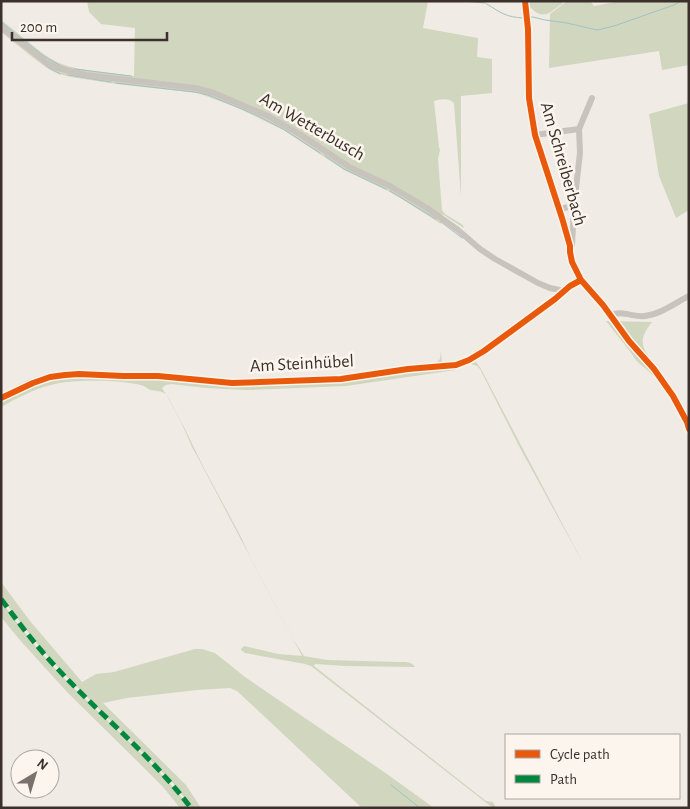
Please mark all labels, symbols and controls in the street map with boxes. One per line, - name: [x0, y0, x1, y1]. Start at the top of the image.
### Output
- scale bar: [12, 10, 168, 42]
- text: 200 m: [20, 20, 57, 35]
- street label: Am Wetterbusch: [256, 90, 368, 164]
- street label: Am Schreiberbach: [537, 100, 589, 228]
- street label: Am Steinhübel: [250, 352, 354, 376]
- legend: [505, 734, 680, 799]
- text: Cycle path: [550, 747, 610, 762]
- north arrow: [10, 749, 60, 799]
- text: N: [34, 756, 51, 773]
- text: Path: [550, 772, 577, 787]

